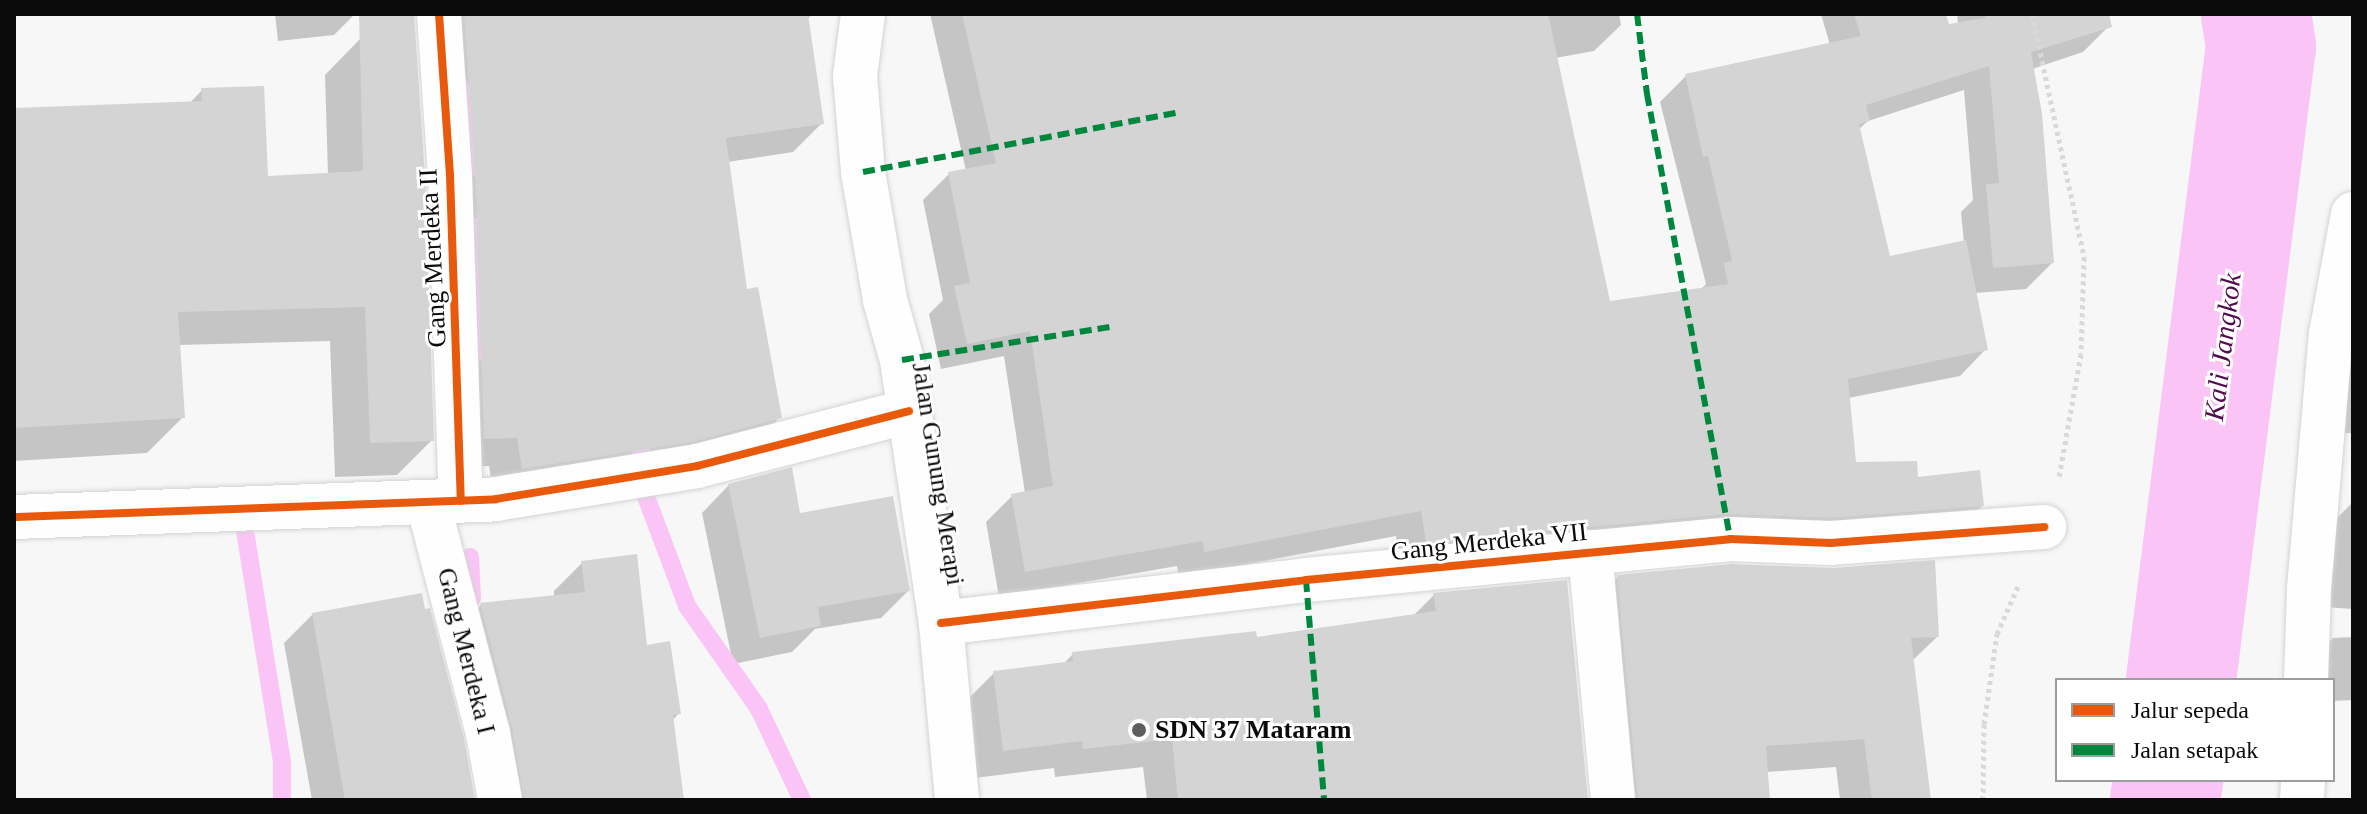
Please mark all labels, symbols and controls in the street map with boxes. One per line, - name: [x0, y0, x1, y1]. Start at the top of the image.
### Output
- street label: Gang Merdeka II: [413, 168, 453, 348]
- water label: Kali Jangkok: [2197, 271, 2249, 423]
- street label: Jalan Gunung Merapi: [905, 360, 971, 588]
- street label: Gang Merdeka VII: [1389, 516, 1589, 568]
- street label: Gang Merdeka I: [430, 565, 502, 737]
- legend: [2055, 678, 2335, 782]
- text: Jalur sepeda: [2131, 697, 2249, 723]
- place label: SDN 37 Mataram: [1155, 714, 1351, 746]
- marker: SDN 37 Mataram: [1130, 721, 1148, 739]
- text: Jalan setapak: [2131, 737, 2258, 763]

